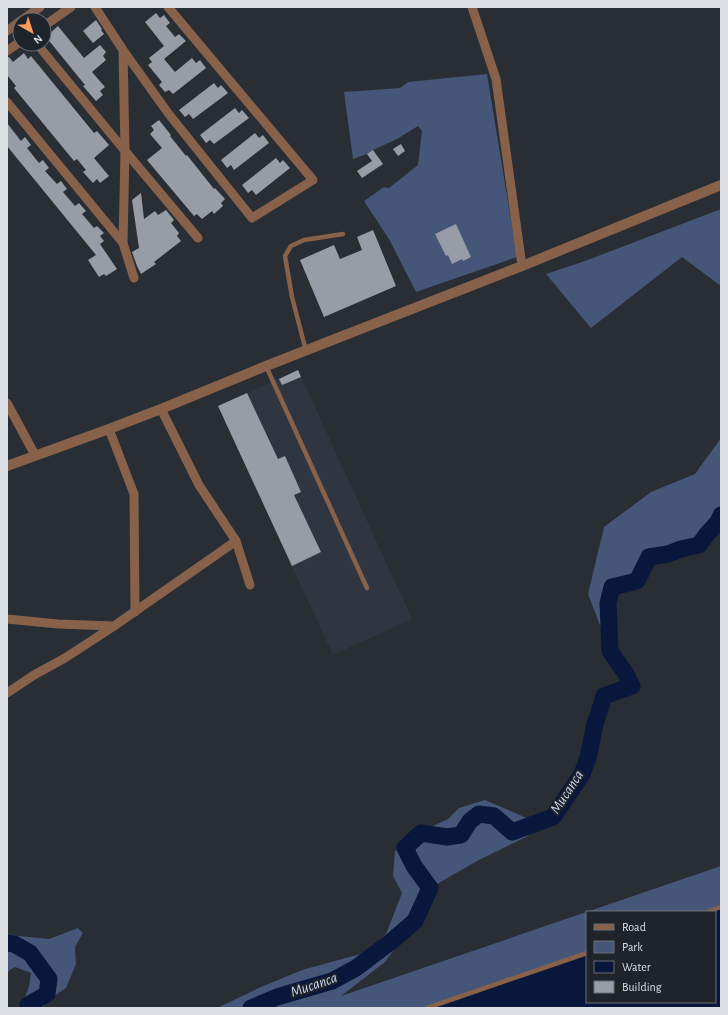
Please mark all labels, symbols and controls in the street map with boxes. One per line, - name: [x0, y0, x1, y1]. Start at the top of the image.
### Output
- north arrow: [12, 12, 52, 52]
- text: N: [32, 33, 44, 46]
- water label: Mucanca: [548, 768, 586, 816]
- legend: [586, 911, 716, 1003]
- text: Road: [622, 921, 646, 933]
- text: Park: [622, 941, 643, 953]
- text: Water: [622, 961, 651, 973]
- water label: Mucanca: [289, 970, 339, 1000]
- text: Building: [622, 981, 662, 993]

